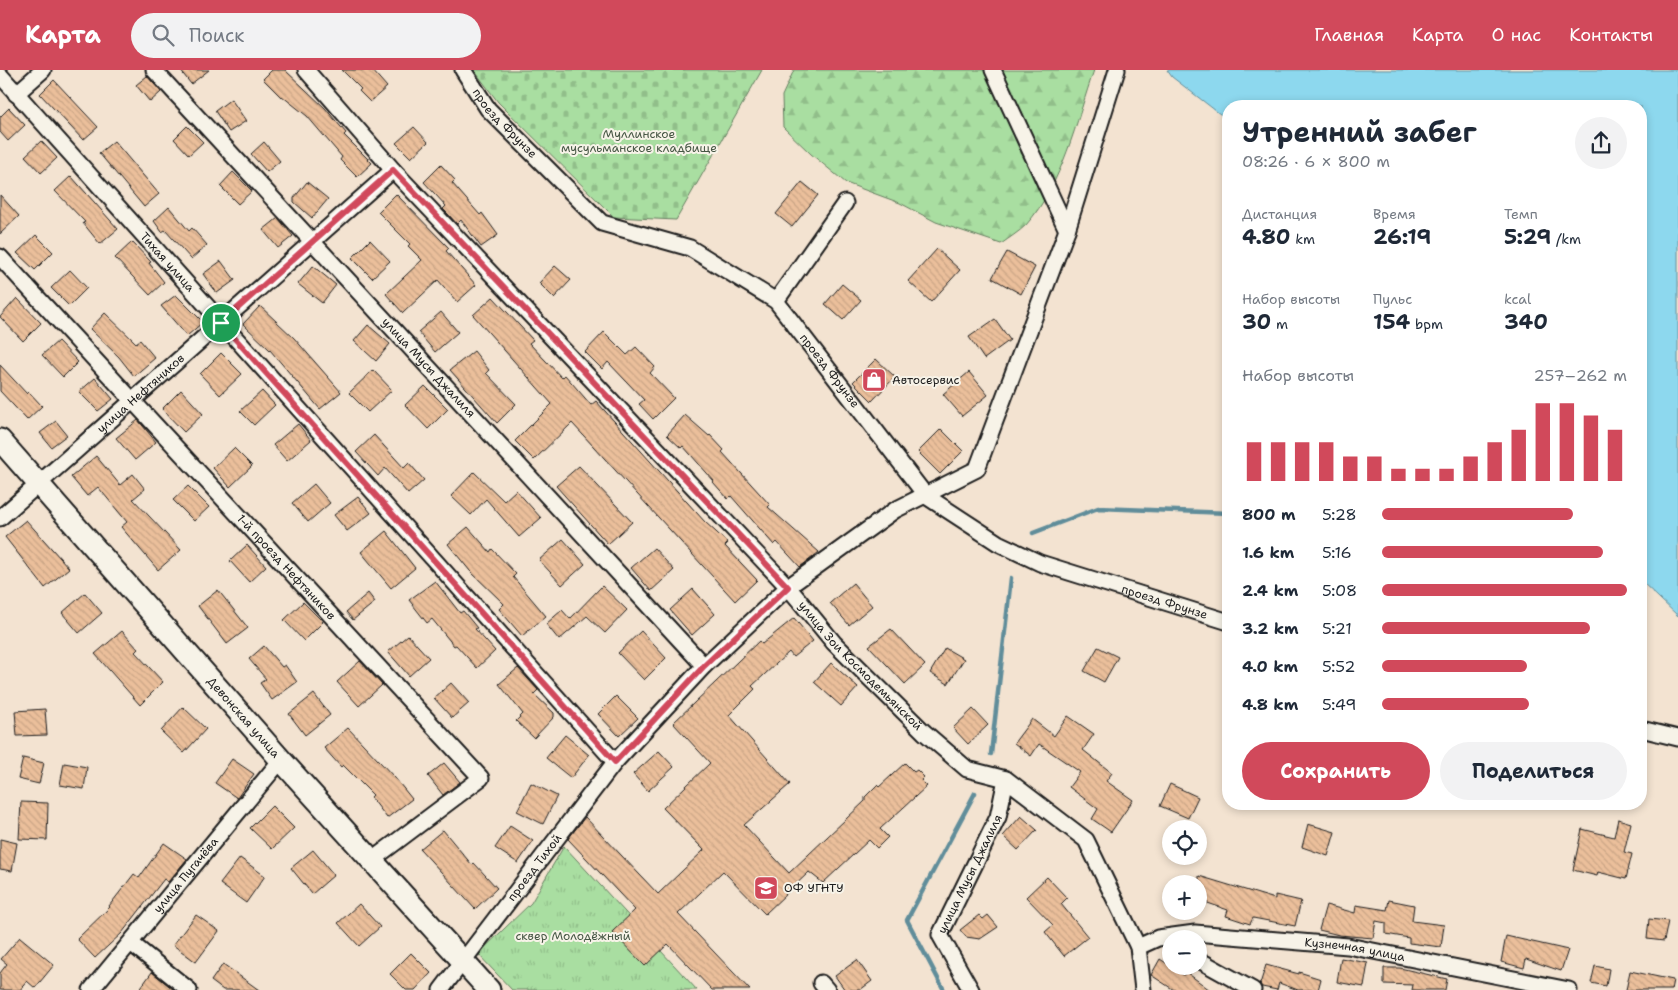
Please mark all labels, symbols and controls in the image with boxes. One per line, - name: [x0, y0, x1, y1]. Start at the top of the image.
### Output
- search box: [131, 13, 481, 58]
- text: Карта: [25, 19, 101, 51]
- icon: search: [149, 21, 177, 49]
- text: Поиск: [189, 23, 244, 48]
- text: Главная: [1314, 23, 1384, 47]
- text: Карта: [1412, 23, 1464, 47]
- text: О нас: [1492, 23, 1541, 47]
- text: Контакты: [1569, 23, 1653, 47]
- street label: проезд Фрунзе: [469, 85, 541, 162]
- text: Утренний забег: [1242, 113, 1477, 151]
- button: share: [1575, 117, 1627, 169]
- park label: Муллинское мусульманское кладбище: [561, 126, 717, 156]
- text: 08:26 · 6 × 800 m: [1242, 151, 1390, 172]
- text: Дистанция: [1242, 205, 1317, 223]
- text: Время: [1373, 205, 1416, 223]
- text: Темп: [1504, 205, 1538, 223]
- text: 4.80: [1242, 223, 1291, 251]
- text: 26:19: [1373, 223, 1431, 251]
- text: 5:29: [1504, 223, 1551, 251]
- street label: Тихая улица: [137, 229, 199, 296]
- text: km: [1291, 230, 1315, 248]
- text: /km: [1551, 230, 1581, 248]
- text: Набор высоты: [1242, 290, 1340, 308]
- text: Пульс: [1373, 290, 1412, 308]
- text: kcal: [1504, 290, 1531, 308]
- pin: [200, 302, 242, 344]
- text: 30: [1242, 308, 1271, 336]
- text: 154: [1373, 308, 1410, 336]
- text: 340: [1504, 308, 1548, 336]
- icon: arrive: [207, 309, 235, 337]
- street label: улица Мусы Джалиля: [378, 314, 479, 421]
- text: m: [1271, 315, 1288, 333]
- text: bpm: [1410, 315, 1443, 333]
- street label: проезд Фрунзе: [796, 330, 863, 411]
- street label: улица Нефтяников: [94, 350, 188, 436]
- text: Набор высоты: [1242, 365, 1354, 386]
- text: 257–262 m: [1534, 365, 1627, 386]
- shop icon: Автосервис: [861, 367, 887, 393]
- place label: Автосервис: [892, 372, 960, 388]
- text: 800 m: [1242, 504, 1296, 525]
- text: 5:28: [1322, 504, 1357, 525]
- street label: 1-й проезд Нефтяников: [233, 511, 339, 623]
- text: 1.6 km: [1242, 542, 1294, 563]
- text: 5:16: [1322, 542, 1352, 563]
- text: 2.4 km: [1242, 580, 1298, 601]
- text: 5:08: [1322, 580, 1357, 601]
- street label: проезд Фрунзе: [1119, 581, 1210, 623]
- street label: улица Зои Космодемьянской: [795, 598, 926, 734]
- text: 3.2 km: [1242, 618, 1299, 639]
- text: 5:21: [1322, 618, 1352, 639]
- text: 4.0 km: [1242, 656, 1298, 677]
- text: 5:52: [1322, 656, 1355, 677]
- street label: Девонская улица: [204, 673, 284, 762]
- text: 4.8 km: [1242, 694, 1298, 715]
- text: 5:49: [1322, 694, 1356, 715]
- button: Сохранить: [1242, 742, 1430, 800]
- button: Поделиться: [1440, 742, 1627, 800]
- street label: улица Мусы Джалиля: [934, 812, 1006, 936]
- map controls: [1162, 820, 1207, 975]
- button: locate: [1162, 820, 1207, 865]
- street label: проезд Тихой: [504, 831, 565, 904]
- street label: улица Пугачёва: [150, 833, 222, 916]
- school or university icon: ОФ УГНТУ: [753, 875, 779, 901]
- button: +: [1162, 875, 1207, 920]
- place label: ОФ УГНТУ: [784, 880, 844, 896]
- park label: сквер Молодёжный: [515, 928, 631, 944]
- button: −: [1162, 930, 1207, 975]
- street label: Кузнечная улица: [1304, 934, 1407, 965]

